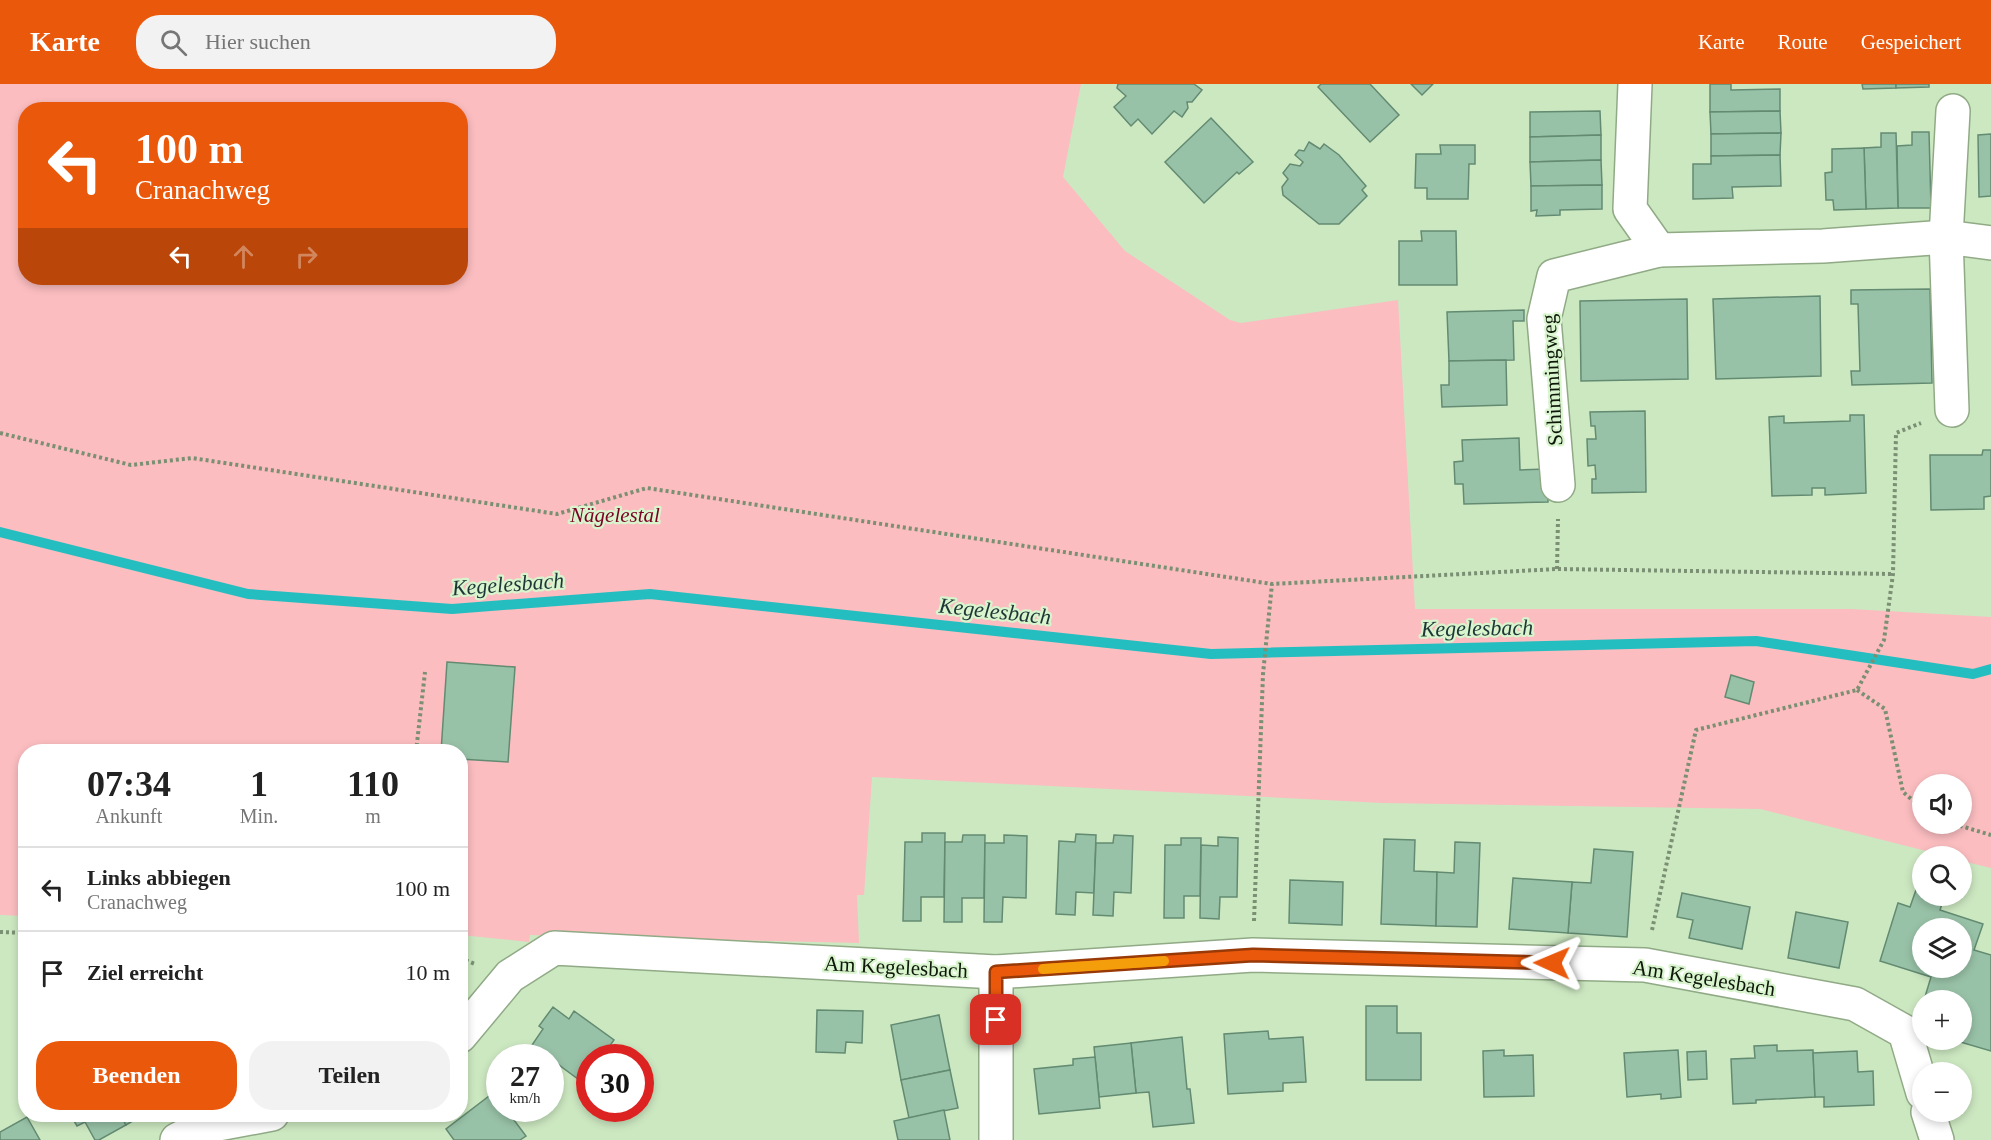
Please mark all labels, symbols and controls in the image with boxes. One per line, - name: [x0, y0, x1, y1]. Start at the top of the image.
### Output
- search box: [136, 15, 556, 69]
- text: Karte: [30, 26, 100, 57]
- icon: search: [157, 26, 190, 59]
- text: Hier suchen: [205, 29, 311, 54]
- text: Karte: [1698, 30, 1745, 54]
- text: Route: [1778, 30, 1828, 54]
- text: Gespeichert: [1861, 30, 1961, 54]
- icon: left: [36, 126, 114, 204]
- text: 100 m: [135, 126, 244, 172]
- text: Cranachweg: [135, 175, 270, 205]
- icon: left: [164, 240, 197, 273]
- icon: ahead: [227, 240, 260, 273]
- icon: right: [290, 240, 323, 273]
- street label: Schimmingweg: [1537, 313, 1567, 446]
- park label: Nägelestal: [569, 503, 660, 527]
- water label: Kegelesbach: [450, 568, 565, 600]
- water label: Kegelesbach: [937, 593, 1052, 629]
- water label: Kegelesbach: [1420, 615, 1533, 641]
- text: 07:34: [87, 764, 171, 804]
- text: 1: [250, 764, 268, 804]
- text: 110: [347, 764, 399, 804]
- map controls: [1912, 774, 1972, 1122]
- button: sound: [1912, 774, 1972, 834]
- text: Ankunft: [96, 805, 162, 827]
- text: Min.: [240, 805, 278, 827]
- text: m: [365, 805, 381, 827]
- button: search: [1912, 846, 1972, 906]
- text: Links abbiegen: [87, 865, 231, 890]
- icon: left: [36, 873, 69, 906]
- text: 100 m: [394, 876, 450, 901]
- text: Cranachweg: [87, 891, 187, 913]
- button: layers: [1912, 918, 1972, 978]
- position arrow: [1520, 931, 1584, 995]
- street label: Am Kegelesbach: [823, 951, 969, 983]
- street label: Am Kegelesbach: [1631, 955, 1777, 1001]
- icon: arrive: [36, 957, 69, 990]
- text: Ziel erreicht: [87, 960, 203, 985]
- text: 10 m: [405, 960, 450, 985]
- button: +: [1912, 990, 1972, 1050]
- pin: [970, 994, 1021, 1045]
- icon: arrive: [979, 1003, 1012, 1036]
- button: Beenden: [36, 1041, 237, 1110]
- button: Teilen: [249, 1041, 450, 1110]
- speed limit sign: 30: [576, 1044, 654, 1122]
- text: 27: [510, 1059, 540, 1092]
- button: −: [1912, 1062, 1972, 1122]
- text: km/h: [510, 1090, 540, 1106]

